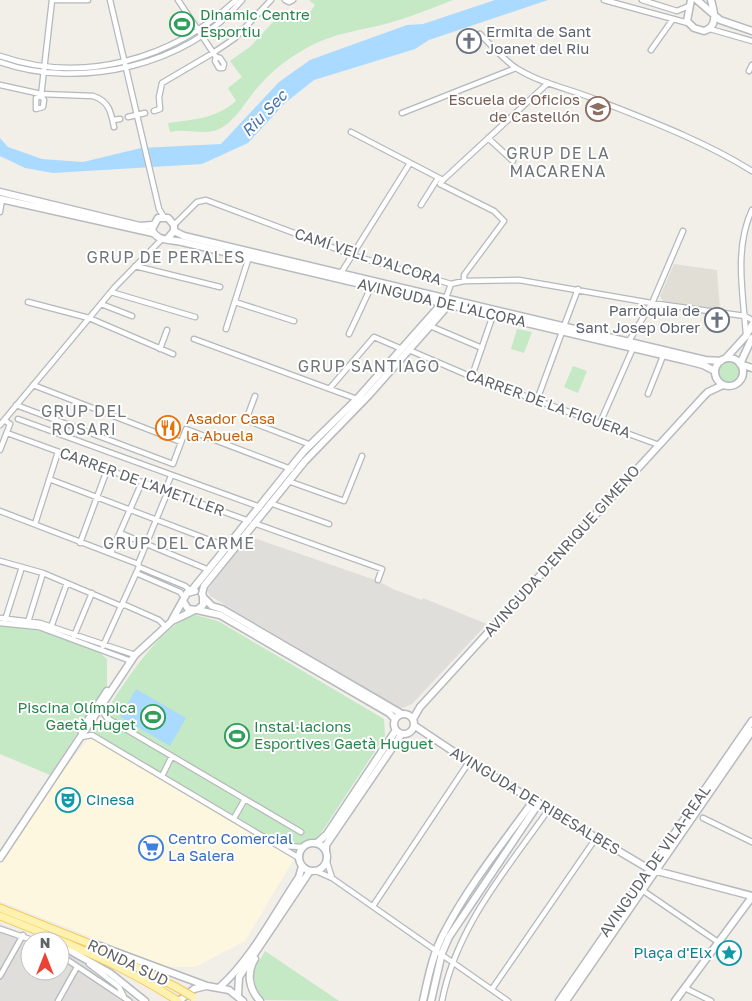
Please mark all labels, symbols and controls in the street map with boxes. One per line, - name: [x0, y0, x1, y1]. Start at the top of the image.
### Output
- place label: Dinamic Centre Esportiu: [200, 5, 310, 40]
- sports icon: Dinamic Centre Esportiu: [169, 11, 195, 37]
- place label: Ermita de Sant Joanet del Riu: [486, 22, 591, 57]
- church icon: Ermita de Sant Joanet del Riu: [456, 28, 482, 54]
- water label: Riu Sec: [237, 85, 292, 140]
- place label: Escuela de Oficios de Castellón: [449, 90, 580, 125]
- school or university icon: Escuela de Oficios de Castellón: [585, 96, 611, 122]
- district label: GRUP DE LA MACARENA: [506, 143, 610, 181]
- street label: CAMÍ VELL D'ALCORA: [293, 224, 444, 288]
- district label: GRUP DE PERALES: [86, 247, 246, 267]
- street label: AVINGUDA DE L'ALCORA: [356, 274, 528, 330]
- place label: Parròquia de Sant Josep Obrer: [576, 301, 700, 336]
- church icon: Parròquia de Sant Josep Obrer: [704, 307, 730, 333]
- district label: GRUP SANTIAGO: [298, 356, 440, 376]
- street label: CARRER DE LA FIGUERA: [463, 365, 633, 441]
- district label: GRUP DEL ROSARI: [41, 401, 127, 439]
- place label: Asador Casa la Abuela: [186, 409, 275, 444]
- restaurant icon: Asador Casa la Abuela: [155, 415, 181, 441]
- street label: CARRER DE L'AMETLLER: [58, 443, 227, 519]
- street label: AVINGUDA D'ENRIQUE GIMENO: [479, 461, 643, 640]
- district label: GRUP DEL CARME: [103, 533, 255, 553]
- place label: Piscina Olímpica Gaetà Huget: [17, 698, 136, 733]
- sports icon: Piscina Olímpica Gaetà Huget: [140, 704, 166, 730]
- place label: Instal·lacions Esportives Gaetà Huguet: [254, 717, 433, 752]
- sports icon: Instal·lacions Esportives Gaetà Huguet: [224, 723, 250, 749]
- street label: AVINGUDA DE RIBESALBES: [447, 742, 624, 858]
- street label: AVINGUDA DE VILA-REAL: [595, 781, 714, 940]
- theatre icon: Cinesa: [55, 787, 81, 813]
- place label: Cinesa: [86, 790, 135, 808]
- place label: Centro Comercial La Salera: [168, 829, 293, 864]
- supermarket icon: Centro Comercial La Salera: [138, 835, 164, 861]
- north arrow: [20, 931, 70, 981]
- text: N: [40, 934, 50, 951]
- street label: RONDA SUD: [85, 935, 172, 989]
- place icon: Plaça d'Elx: [716, 940, 742, 966]
- place label: Plaça d'Elx: [633, 943, 712, 961]

